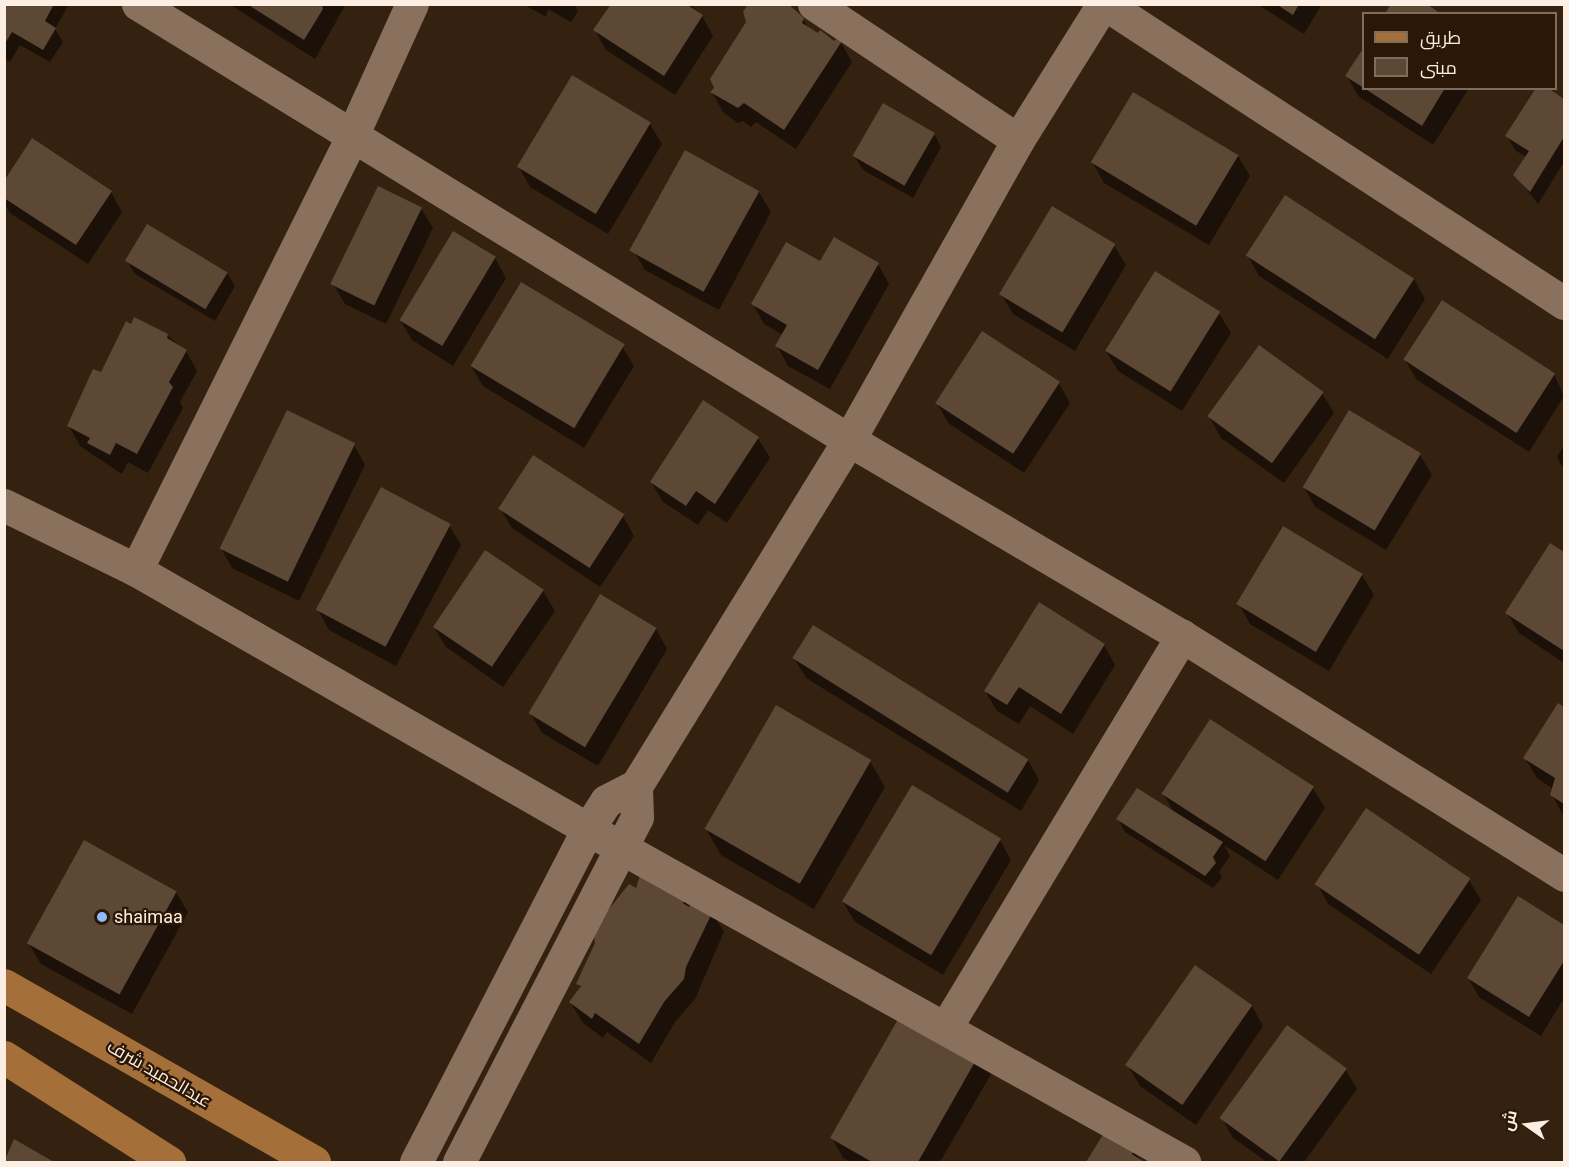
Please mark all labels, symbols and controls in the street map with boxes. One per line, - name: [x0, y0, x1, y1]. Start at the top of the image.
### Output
- legend: [1362, 12, 1557, 90]
- text: طريق: [1420, 27, 1461, 48]
- text: مبنى: [1420, 57, 1457, 78]
- place label: shaimaa: [114, 906, 183, 928]
- marker: shaimaa: [95, 910, 109, 924]
- street label: عبدالحميد شرف: [103, 1036, 215, 1112]
- north arrow: [1497, 1095, 1557, 1155]
- text: ش: [1497, 1108, 1521, 1133]

